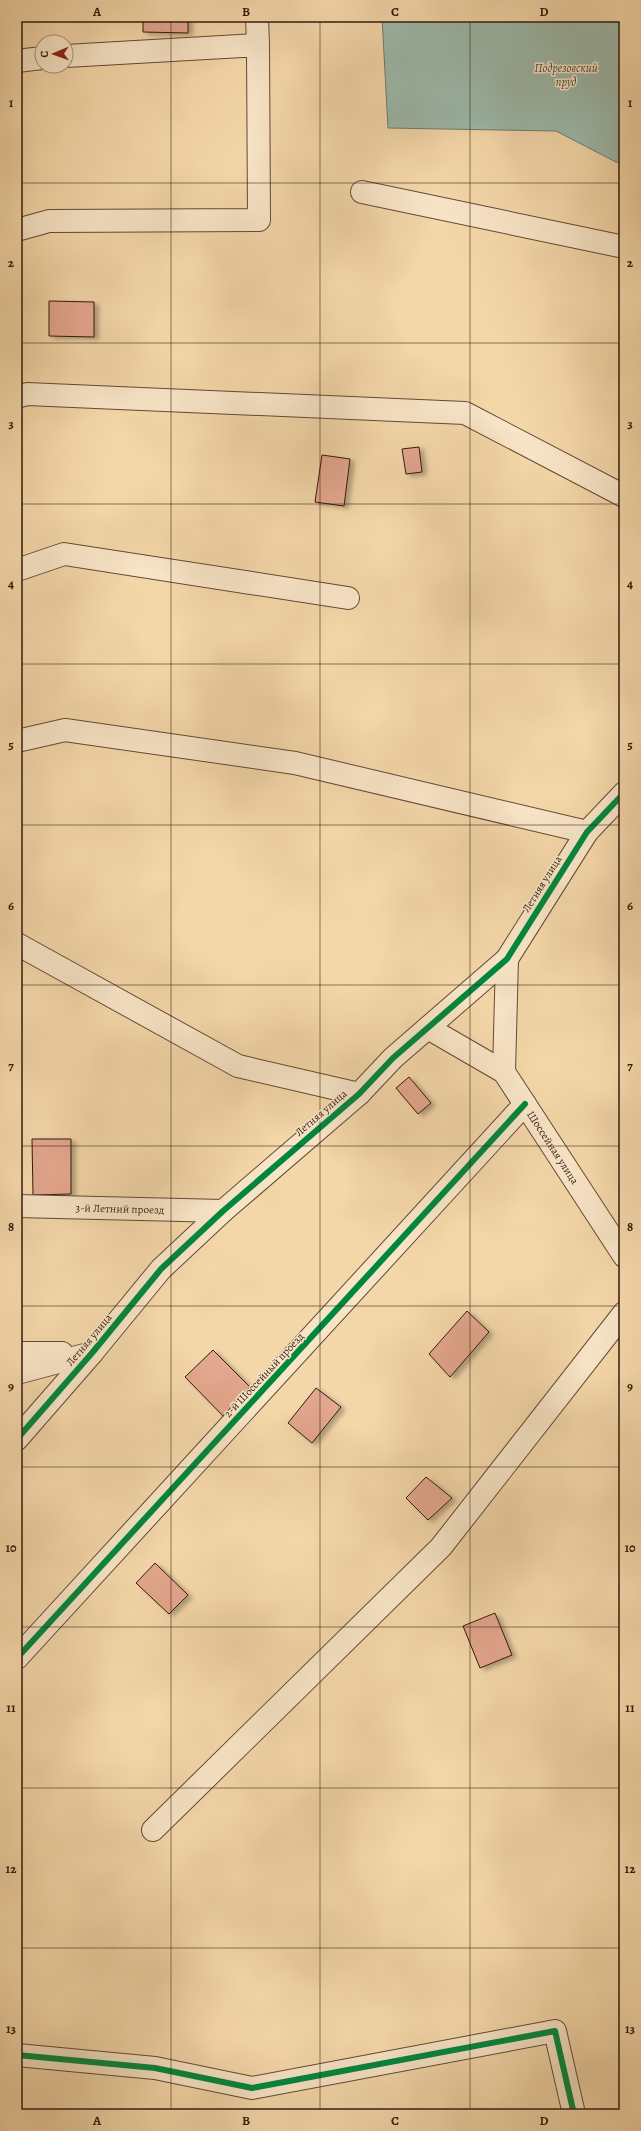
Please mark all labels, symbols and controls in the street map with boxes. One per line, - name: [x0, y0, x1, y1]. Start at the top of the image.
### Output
- text: A: [92, 3, 102, 20]
- text: B: [242, 3, 250, 20]
- text: C: [391, 3, 399, 20]
- text: D: [539, 3, 549, 20]
- north arrow: [34, 34, 74, 74]
- text: С: [37, 50, 52, 58]
- water label: Подрезовский пруд: [534, 60, 598, 90]
- text: 1: [9, 94, 14, 111]
- text: 1: [628, 94, 633, 111]
- text: 2: [8, 254, 15, 271]
- text: 2: [627, 254, 634, 271]
- text: 3: [8, 415, 14, 432]
- text: 3: [627, 415, 633, 432]
- text: 4: [8, 575, 14, 592]
- text: 4: [627, 575, 633, 592]
- text: 5: [8, 736, 14, 753]
- text: 5: [627, 736, 633, 753]
- street label: Летняя улица: [519, 852, 566, 915]
- text: 6: [8, 897, 14, 914]
- text: 6: [627, 897, 633, 914]
- text: 7: [8, 1057, 14, 1074]
- text: 7: [627, 1057, 633, 1074]
- street label: Летняя улица: [292, 1086, 351, 1140]
- street label: Шоссейная улица: [524, 1108, 583, 1188]
- street label: 3-й Летний проезд: [76, 1200, 165, 1217]
- text: 8: [8, 1218, 14, 1235]
- text: 8: [627, 1218, 633, 1235]
- street label: Летняя улица: [63, 1310, 116, 1369]
- street label: 2-й Шоссейный проезд: [221, 1329, 308, 1421]
- text: 9: [8, 1378, 14, 1395]
- text: 9: [627, 1378, 633, 1395]
- text: 10: [5, 1539, 17, 1556]
- text: 10: [624, 1539, 636, 1556]
- text: 11: [6, 1699, 16, 1716]
- text: 11: [625, 1699, 635, 1716]
- text: 12: [6, 1860, 17, 1877]
- text: 12: [625, 1860, 636, 1877]
- text: 13: [6, 2020, 17, 2037]
- text: 13: [625, 2020, 636, 2037]
- text: A: [92, 2112, 102, 2129]
- text: B: [242, 2112, 250, 2129]
- text: C: [391, 2112, 399, 2129]
- text: D: [539, 2112, 549, 2129]

